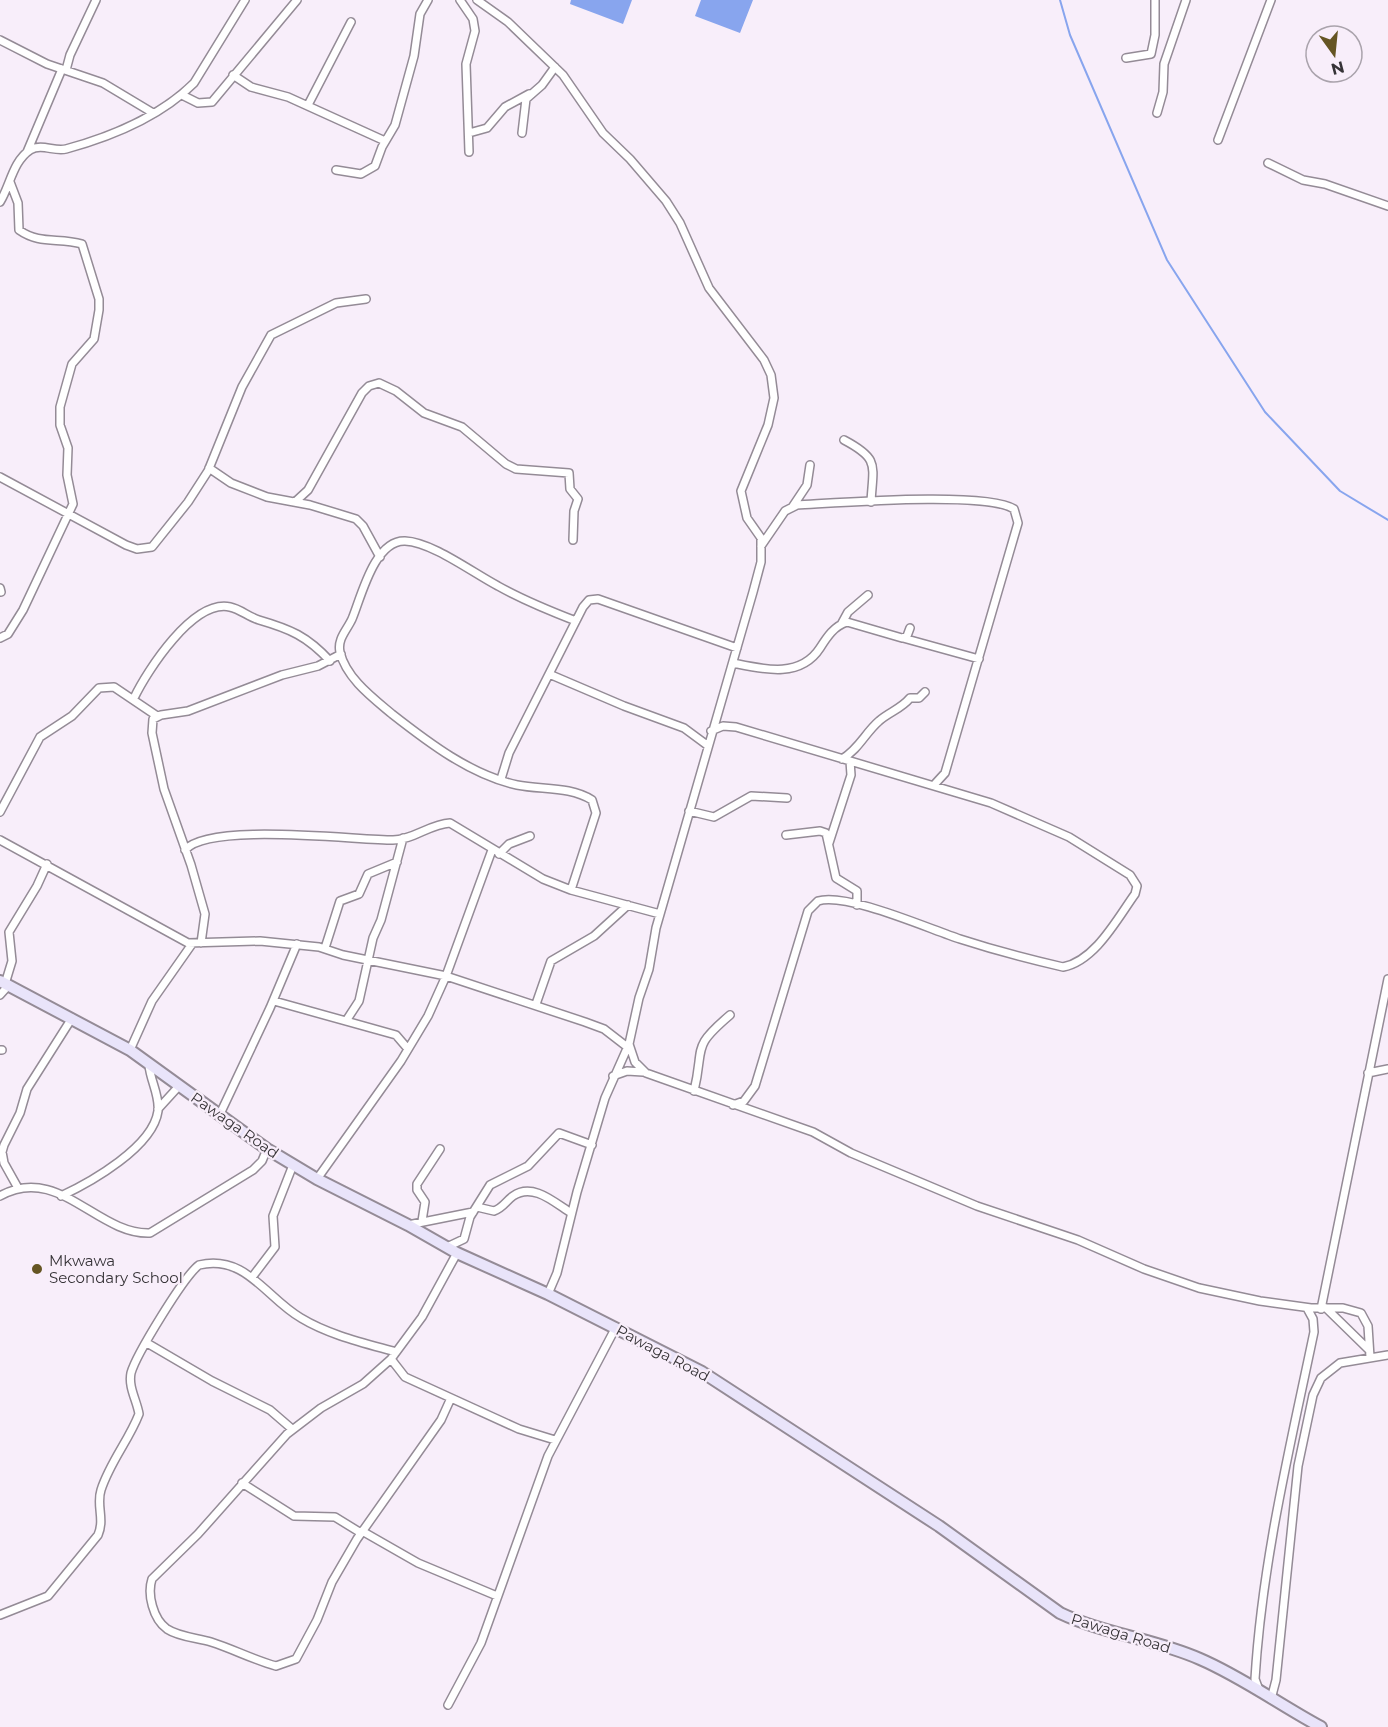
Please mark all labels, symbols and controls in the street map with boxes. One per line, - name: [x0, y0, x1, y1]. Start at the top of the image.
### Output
- north arrow: [1304, 24, 1364, 84]
- text: N: [1329, 57, 1346, 79]
- street label: Pawaga Road: [187, 1088, 283, 1162]
- place label: Mkwawa Secondary School: [49, 1251, 183, 1287]
- marker: Mkwawa Secondary School: [30, 1262, 44, 1276]
- street label: Pawaga Road: [613, 1320, 713, 1386]
- street label: Pawaga Road: [1069, 1609, 1173, 1657]

